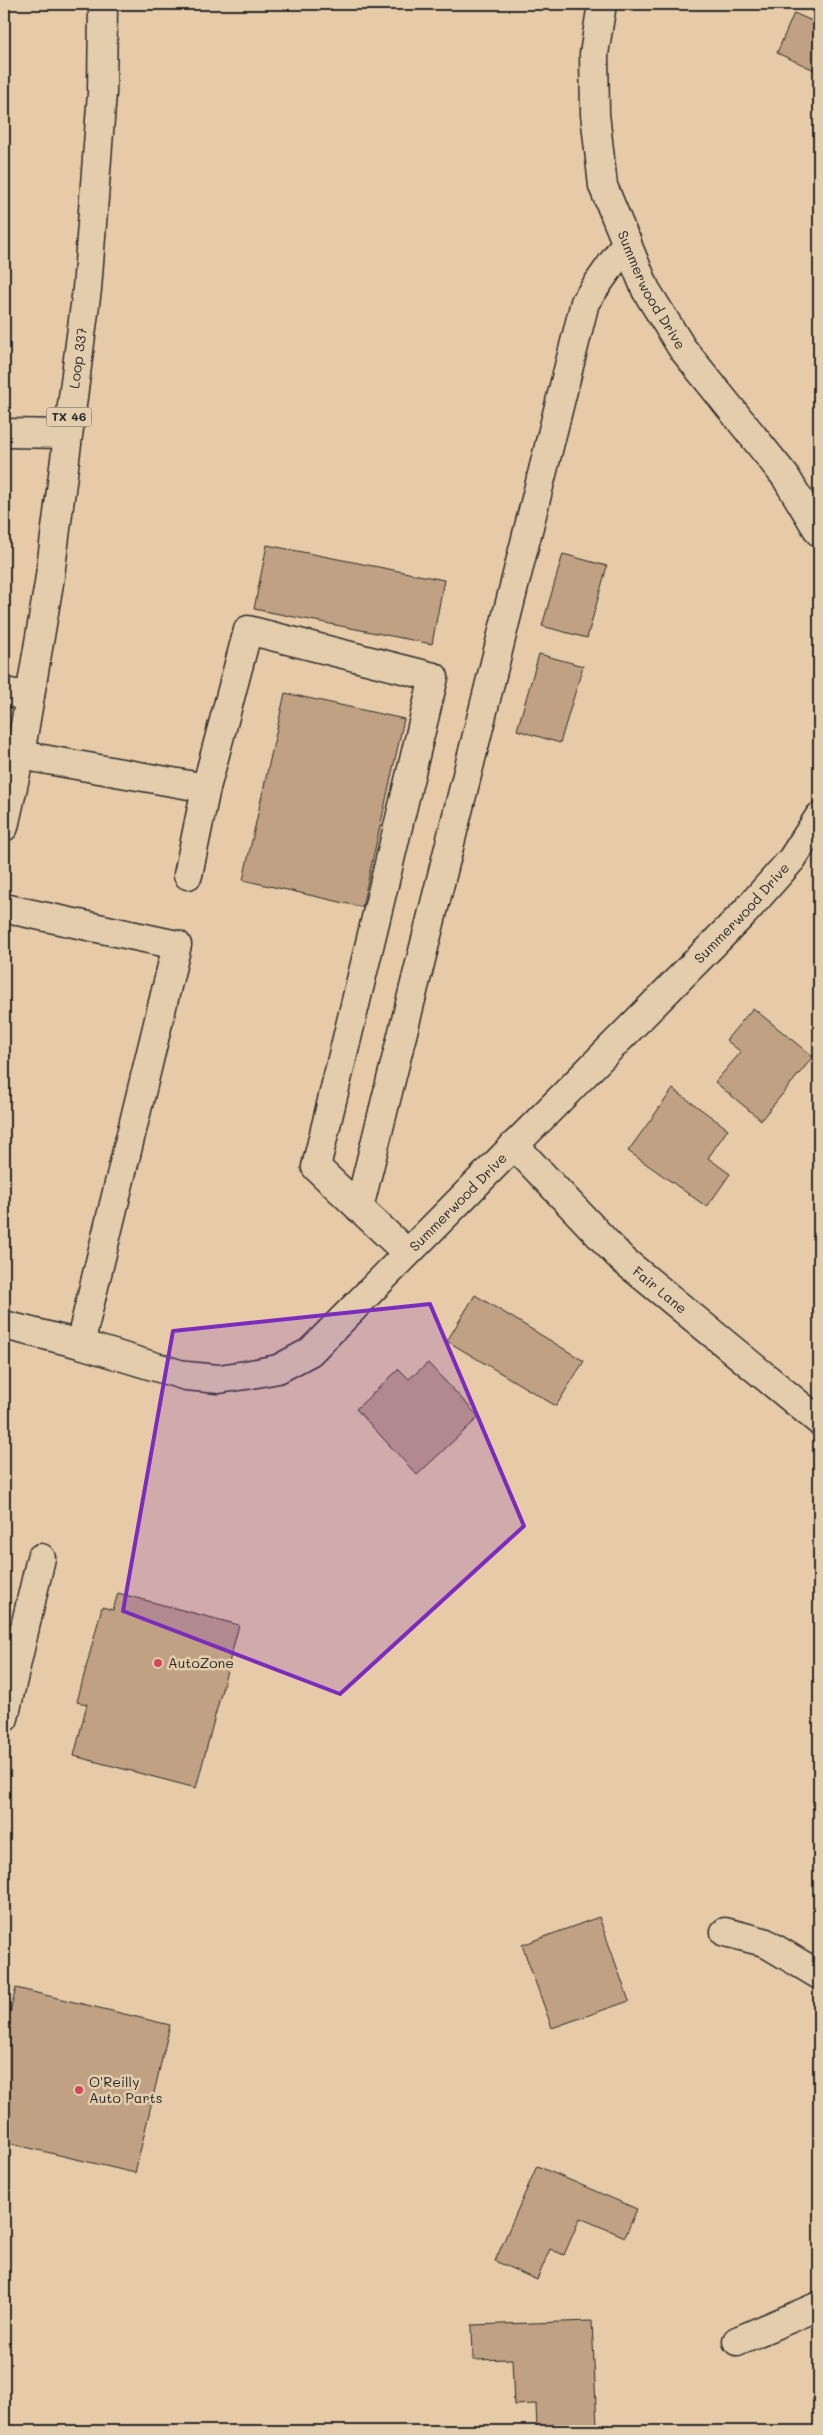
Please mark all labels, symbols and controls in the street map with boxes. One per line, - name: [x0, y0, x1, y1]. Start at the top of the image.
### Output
- street label: Summerwood Drive: [613, 228, 690, 353]
- street label: Loop 337: [64, 326, 91, 390]
- road number: TX 46: [46, 408, 92, 427]
- street label: Summerwood Drive: [690, 858, 793, 967]
- street label: Summerwood Drive: [405, 1148, 511, 1255]
- street label: Fair Lane: [629, 1262, 691, 1318]
- place label: AutoZone: [168, 1653, 234, 1672]
- marker: AutoZone: [152, 1657, 164, 1669]
- place label: O'Reilly Auto Parts: [89, 2072, 163, 2107]
- marker: O'Reilly Auto Parts: [73, 2084, 85, 2096]

